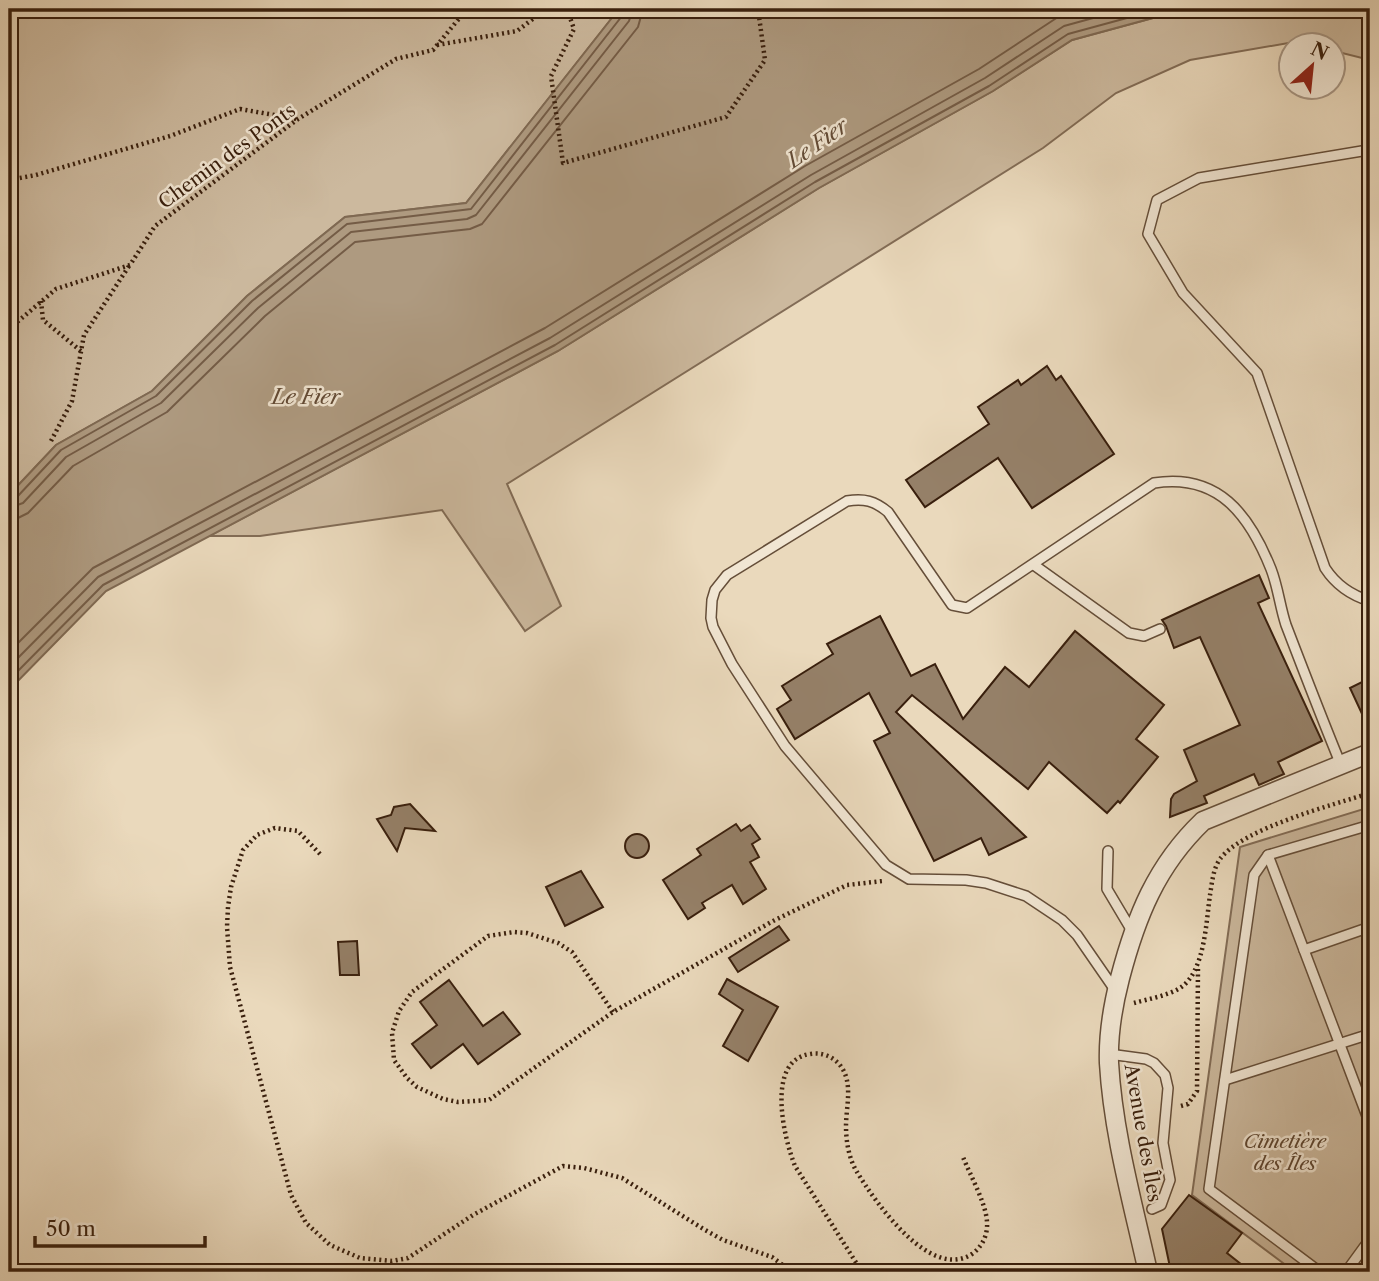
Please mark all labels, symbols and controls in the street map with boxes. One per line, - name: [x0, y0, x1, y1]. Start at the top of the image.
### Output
- north arrow: [1278, 32, 1348, 102]
- text: N: [1307, 37, 1332, 65]
- street label: Chemin des Ponts: [154, 99, 300, 213]
- water label: Le Fier: [780, 112, 853, 174]
- water label: Le Fier: [270, 384, 342, 409]
- street label: Avenue des Îles: [1119, 1061, 1166, 1204]
- park label: Cimetière des Îles: [1244, 1130, 1327, 1175]
- scale bar: [35, 1204, 205, 1248]
- text: 50 m: [46, 1216, 96, 1241]

